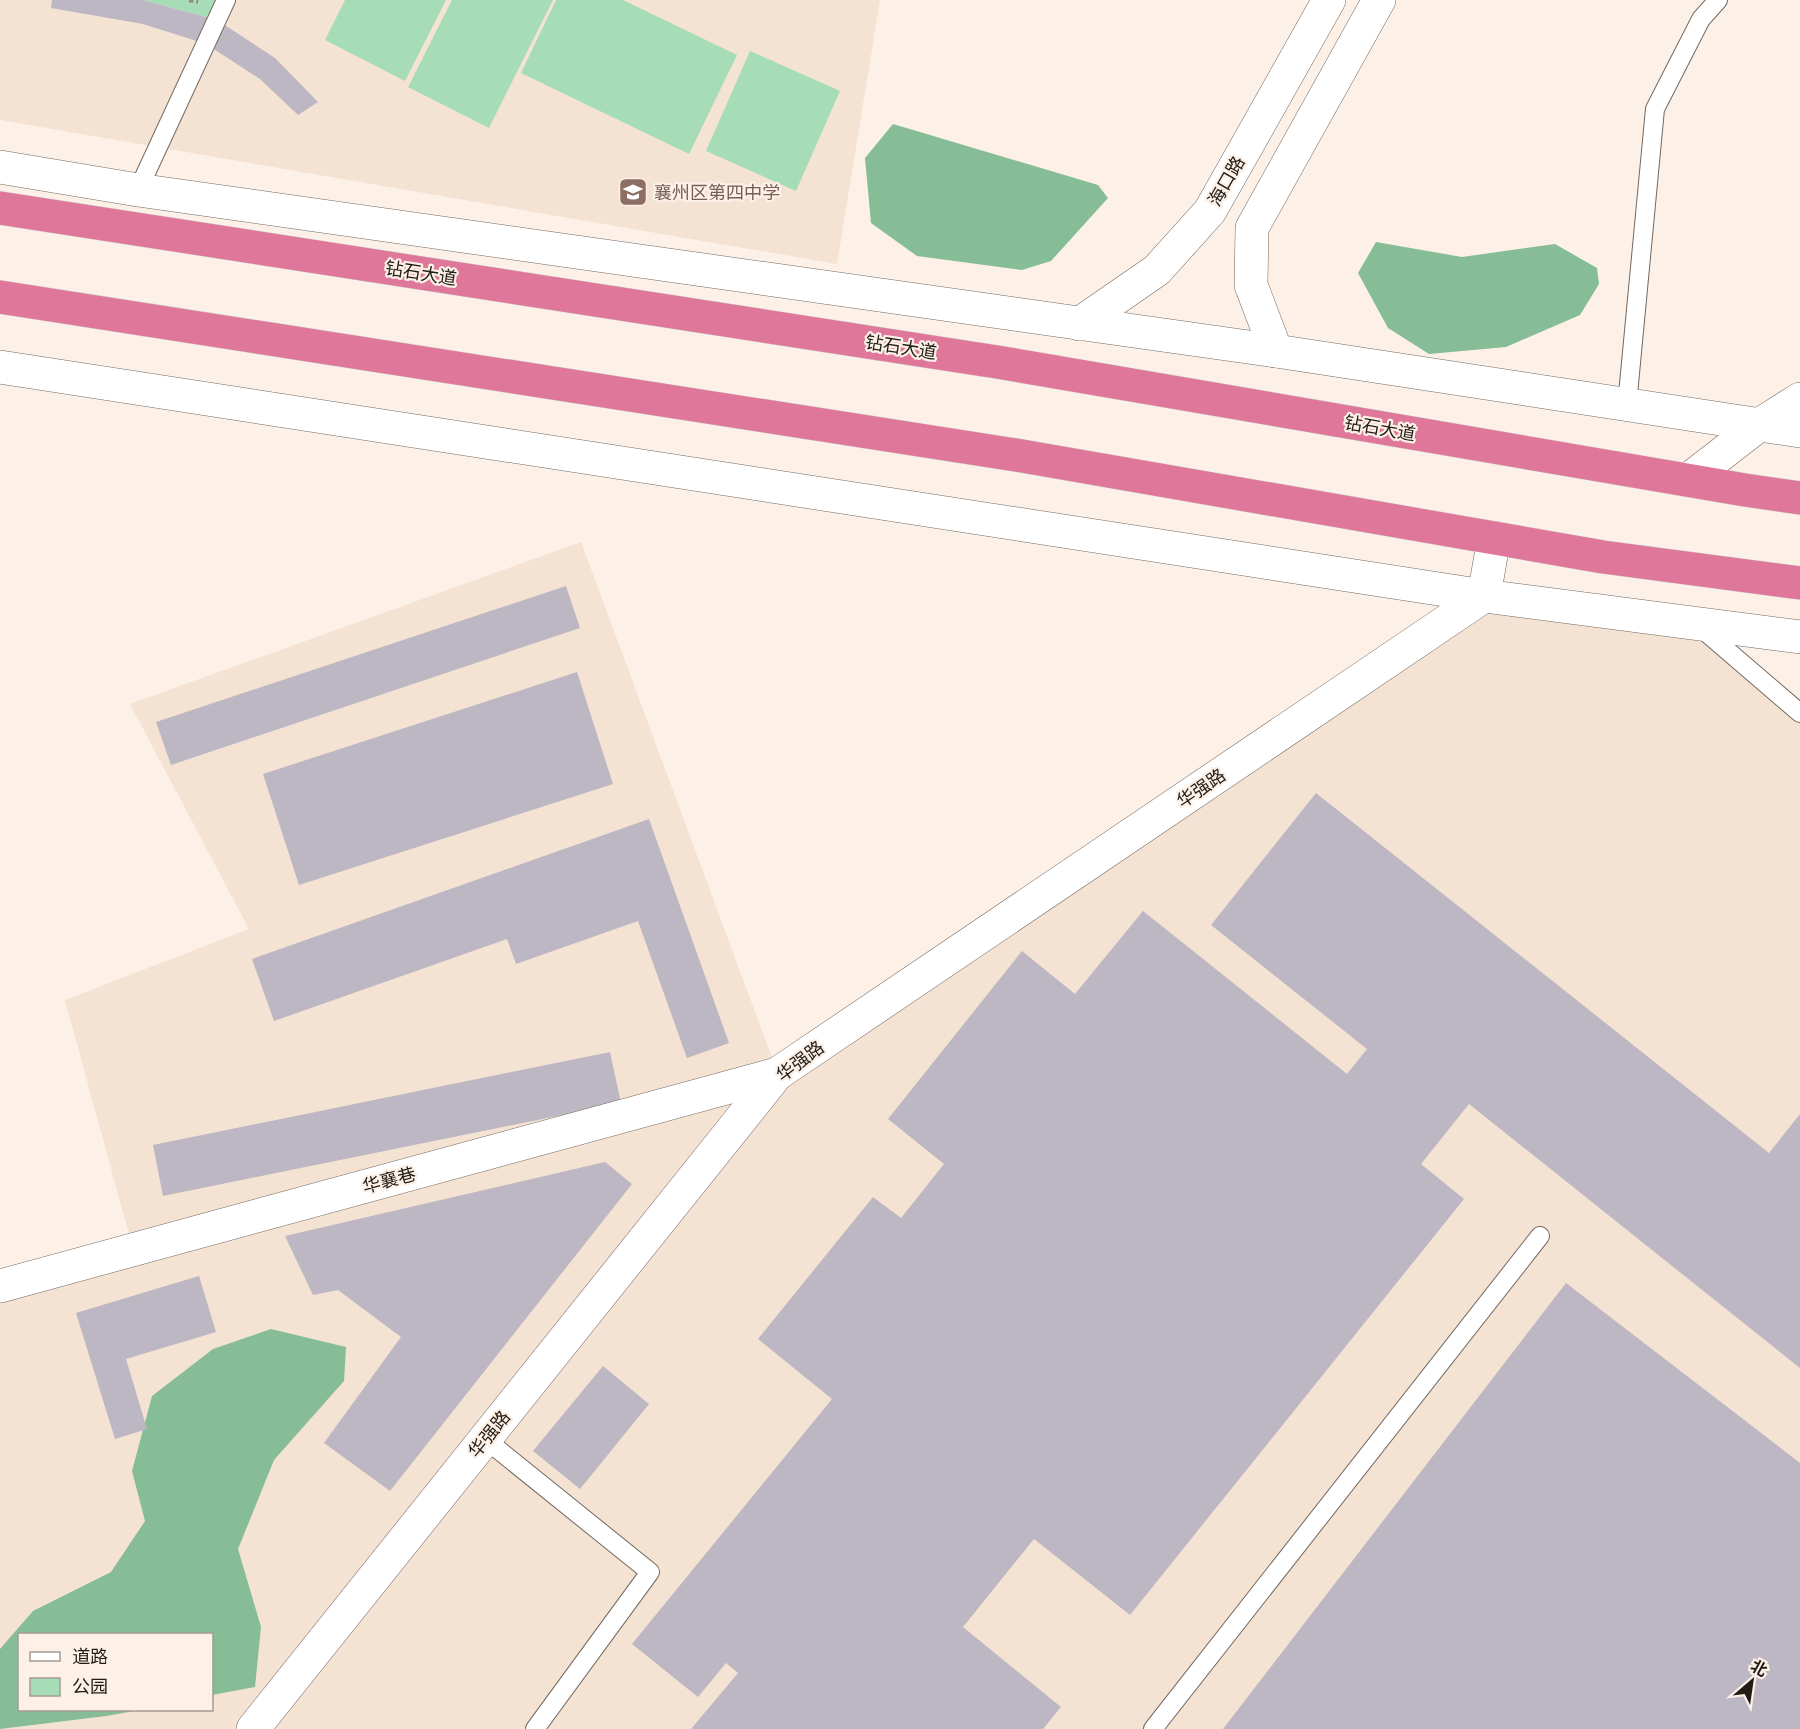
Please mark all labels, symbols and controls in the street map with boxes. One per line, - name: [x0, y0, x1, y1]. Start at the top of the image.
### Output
- street label: 海口路: [1203, 152, 1249, 210]
- school or university icon: 襄州区第四中学: [617, 176, 649, 208]
- place label: 襄州区第四中学: [654, 181, 780, 204]
- street label: 钻石大道: [384, 256, 458, 290]
- street label: 钻石大道: [864, 330, 938, 364]
- street label: 钻石大道: [1343, 410, 1417, 446]
- street label: 华强路: [1172, 763, 1230, 813]
- street label: 华强路: [772, 1036, 828, 1086]
- street label: 华襄巷: [360, 1162, 418, 1198]
- street label: 华强路: [463, 1406, 515, 1462]
- legend: [18, 1633, 213, 1711]
- text: 道路: [72, 1645, 108, 1668]
- north arrow: [1722, 1651, 1782, 1711]
- text: 北: [1747, 1655, 1771, 1681]
- text: 公园: [72, 1675, 108, 1698]

